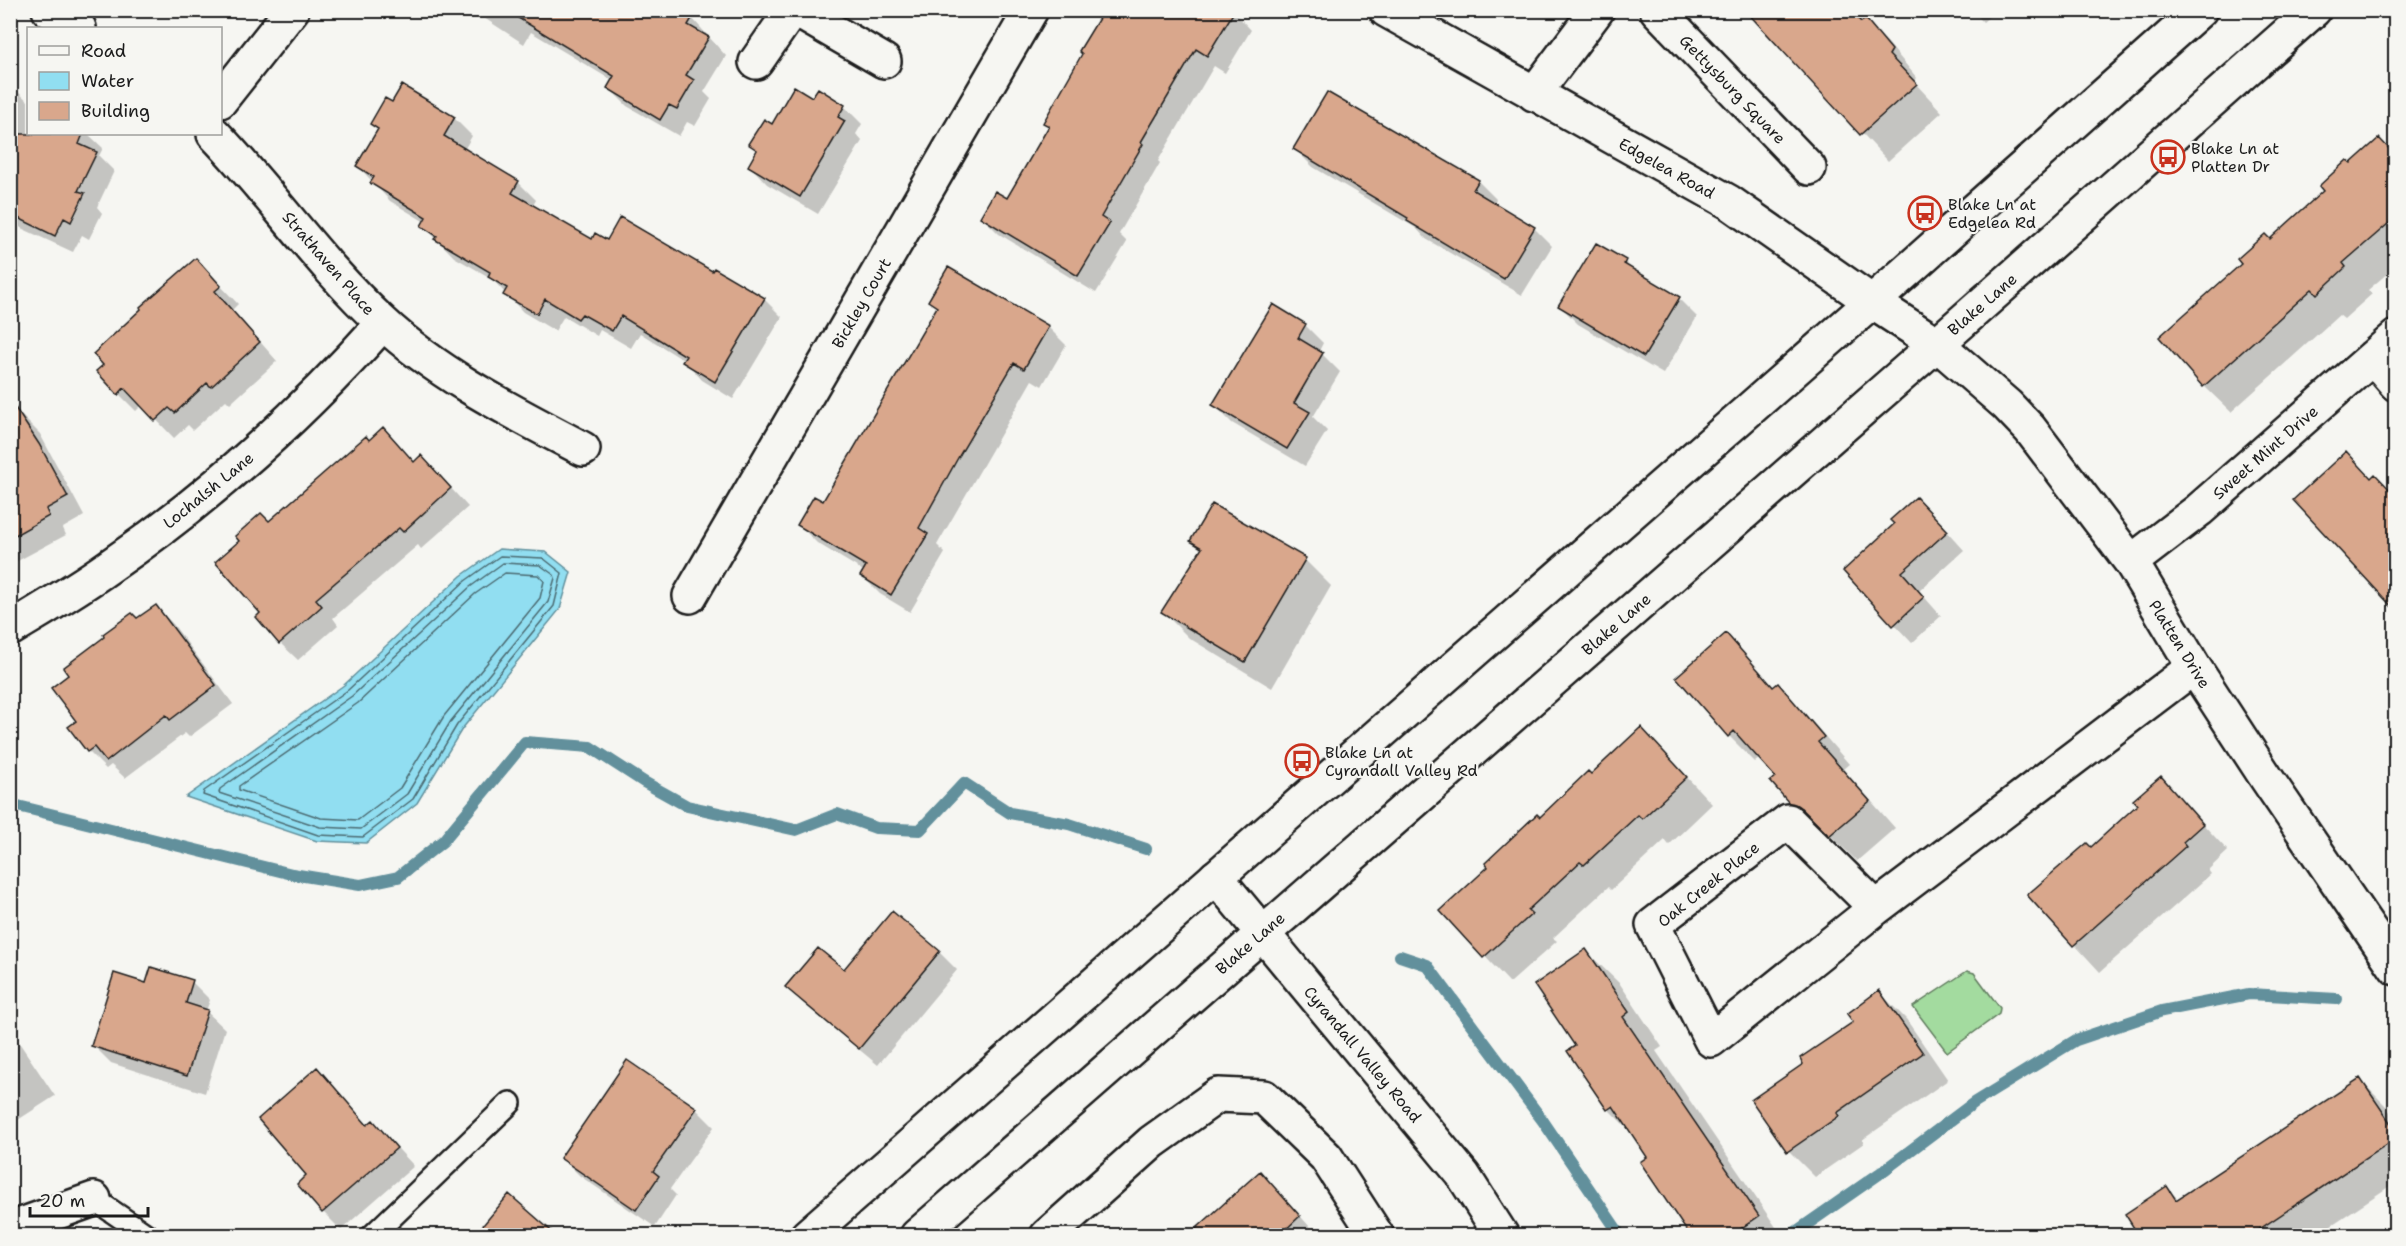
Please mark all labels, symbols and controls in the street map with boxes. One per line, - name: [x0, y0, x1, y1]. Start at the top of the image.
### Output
- legend: [27, 27, 222, 135]
- street label: Gettysburg Square: [1675, 30, 1790, 149]
- text: Road: [81, 39, 126, 63]
- text: Water: [81, 69, 134, 93]
- text: Building: [81, 99, 150, 123]
- street label: Edgelea Road: [1615, 133, 1719, 204]
- place label: Blake Ln at Platten Dr: [2191, 138, 2279, 177]
- bus stop icon: Blake Ln at Platten Dr: [2150, 139, 2186, 175]
- place label: Blake Ln at Edgelea Rd: [1948, 194, 2036, 233]
- bus stop icon: Blake Ln at Edgelea Rd: [1907, 195, 1943, 231]
- street label: Strathaven Place: [278, 207, 380, 320]
- street label: Bickley Court: [827, 254, 896, 352]
- street label: Blake Lane: [1943, 269, 2021, 340]
- street label: Sweet Mint Drive: [2208, 401, 2323, 504]
- street label: Lochalsh Lane: [159, 447, 258, 533]
- street label: Blake Lane: [1577, 589, 1655, 660]
- street label: Platten Drive: [2144, 596, 2215, 692]
- place label: Blake Ln at Cyrandall Valley Rd: [1325, 742, 1478, 781]
- bus stop icon: Blake Ln at Cyrandall Valley Rd: [1284, 743, 1320, 779]
- street label: Oak Creek Place: [1653, 837, 1764, 932]
- street label: Blake Lane: [1211, 908, 1289, 979]
- street label: Cyrandall Valley Road: [1299, 982, 1426, 1127]
- scale bar: [30, 1180, 148, 1218]
- text: 20 m: [39, 1189, 85, 1213]

